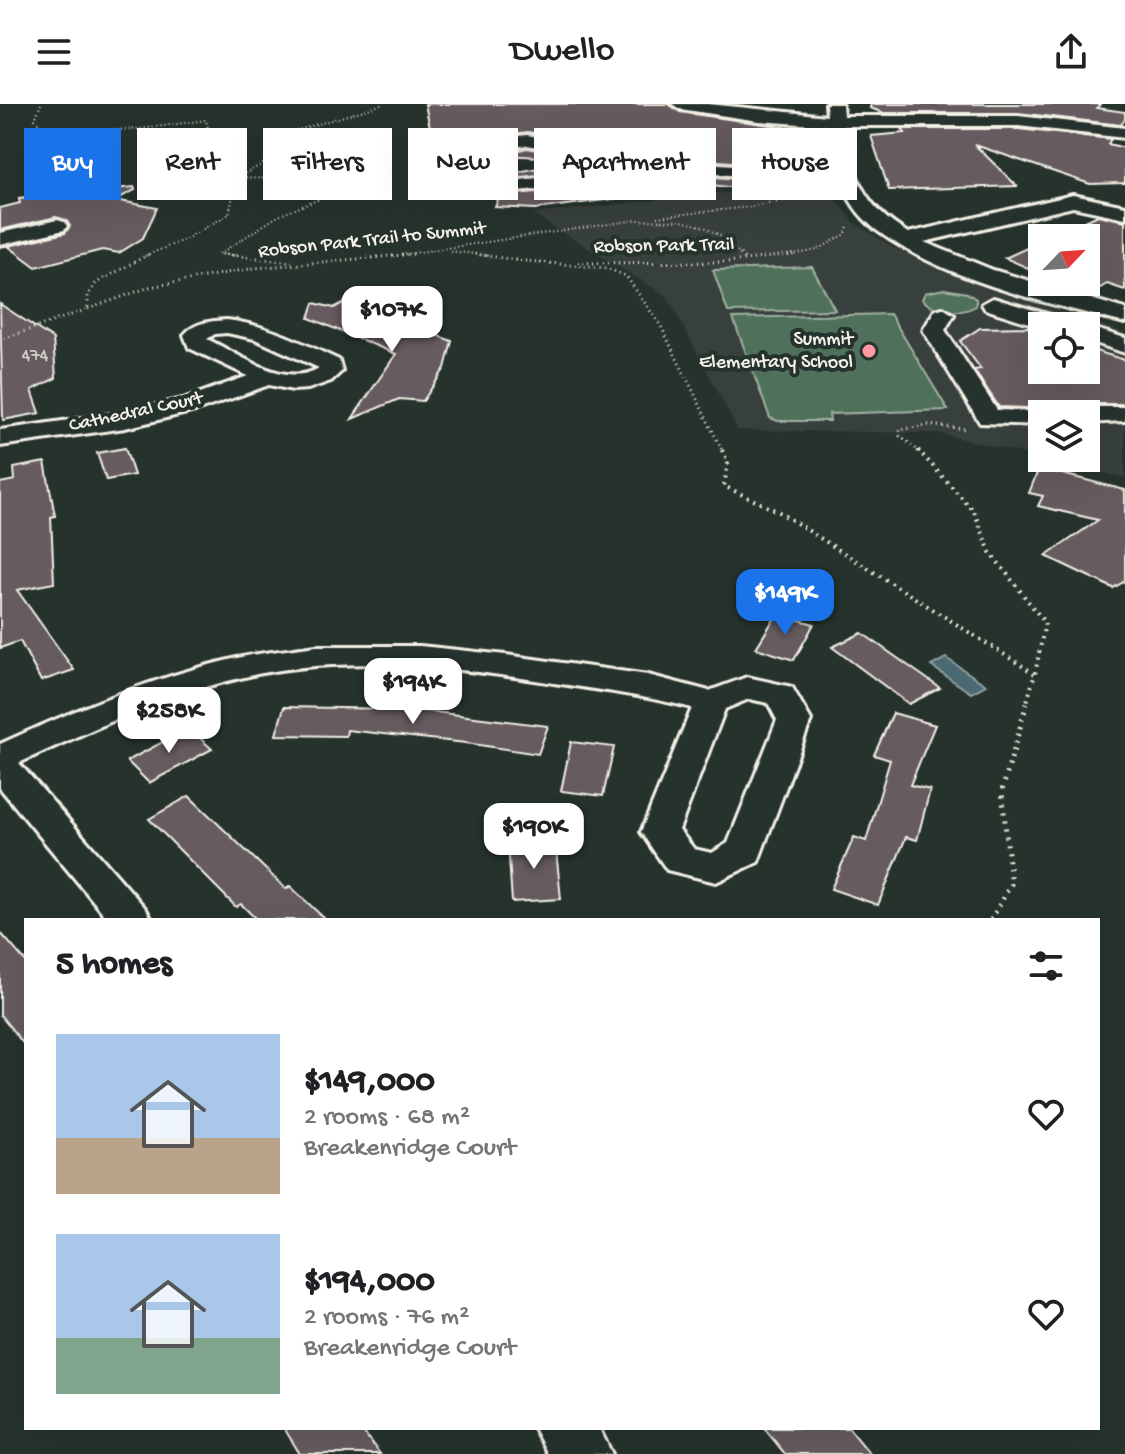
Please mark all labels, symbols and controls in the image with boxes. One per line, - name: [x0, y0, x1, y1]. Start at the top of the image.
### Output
- icon: menu: [32, 30, 76, 74]
- icon: share: [1049, 30, 1093, 74]
- text: Dwello: [510, 31, 615, 74]
- chip: Buy: [24, 128, 121, 200]
- chip: Rent: [137, 128, 247, 200]
- chip: Filters: [263, 128, 392, 200]
- chip: New: [408, 128, 518, 200]
- chip: Apartment: [534, 128, 716, 200]
- chip: House: [732, 128, 857, 200]
- street label: Robson Park Trail to Summit: [257, 217, 489, 264]
- north arrow: [1028, 224, 1100, 296]
- map controls: [1028, 224, 1100, 472]
- street label: Robson Park Trail: [593, 234, 735, 260]
- pin: $107K: [336, 286, 448, 354]
- text: $107K: [360, 296, 424, 327]
- button: locate: [1028, 312, 1100, 384]
- place label: Summit Elementary School: [699, 329, 855, 375]
- marker: Summit Elementary School: [860, 342, 878, 360]
- house number: 474: [22, 346, 49, 367]
- street label: Cathedral Court: [67, 387, 207, 438]
- button: layers: [1028, 400, 1100, 472]
- pin: $149K: [729, 569, 841, 637]
- text: $149K: [754, 579, 816, 610]
- pin: $194K: [357, 658, 469, 726]
- text: $194K: [382, 668, 444, 699]
- pin: $258K: [113, 687, 225, 755]
- text: $258K: [136, 697, 202, 728]
- pin: $190K: [478, 803, 590, 871]
- text: $190K: [502, 813, 566, 844]
- icon: filters: [1024, 944, 1068, 988]
- text: 5 homes: [56, 946, 172, 986]
- text: $149,000: [304, 1063, 435, 1103]
- icon: home: [120, 1066, 216, 1162]
- icon: heart: [1024, 1092, 1068, 1136]
- text: 2 rooms · 68 m²: [304, 1103, 470, 1134]
- text: Breakenridge Court: [304, 1134, 516, 1165]
- text: $194,000: [304, 1263, 435, 1303]
- icon: home: [120, 1266, 216, 1362]
- icon: heart: [1024, 1292, 1068, 1336]
- text: 2 rooms · 76 m²: [304, 1303, 469, 1334]
- text: Breakenridge Court: [304, 1334, 516, 1365]

